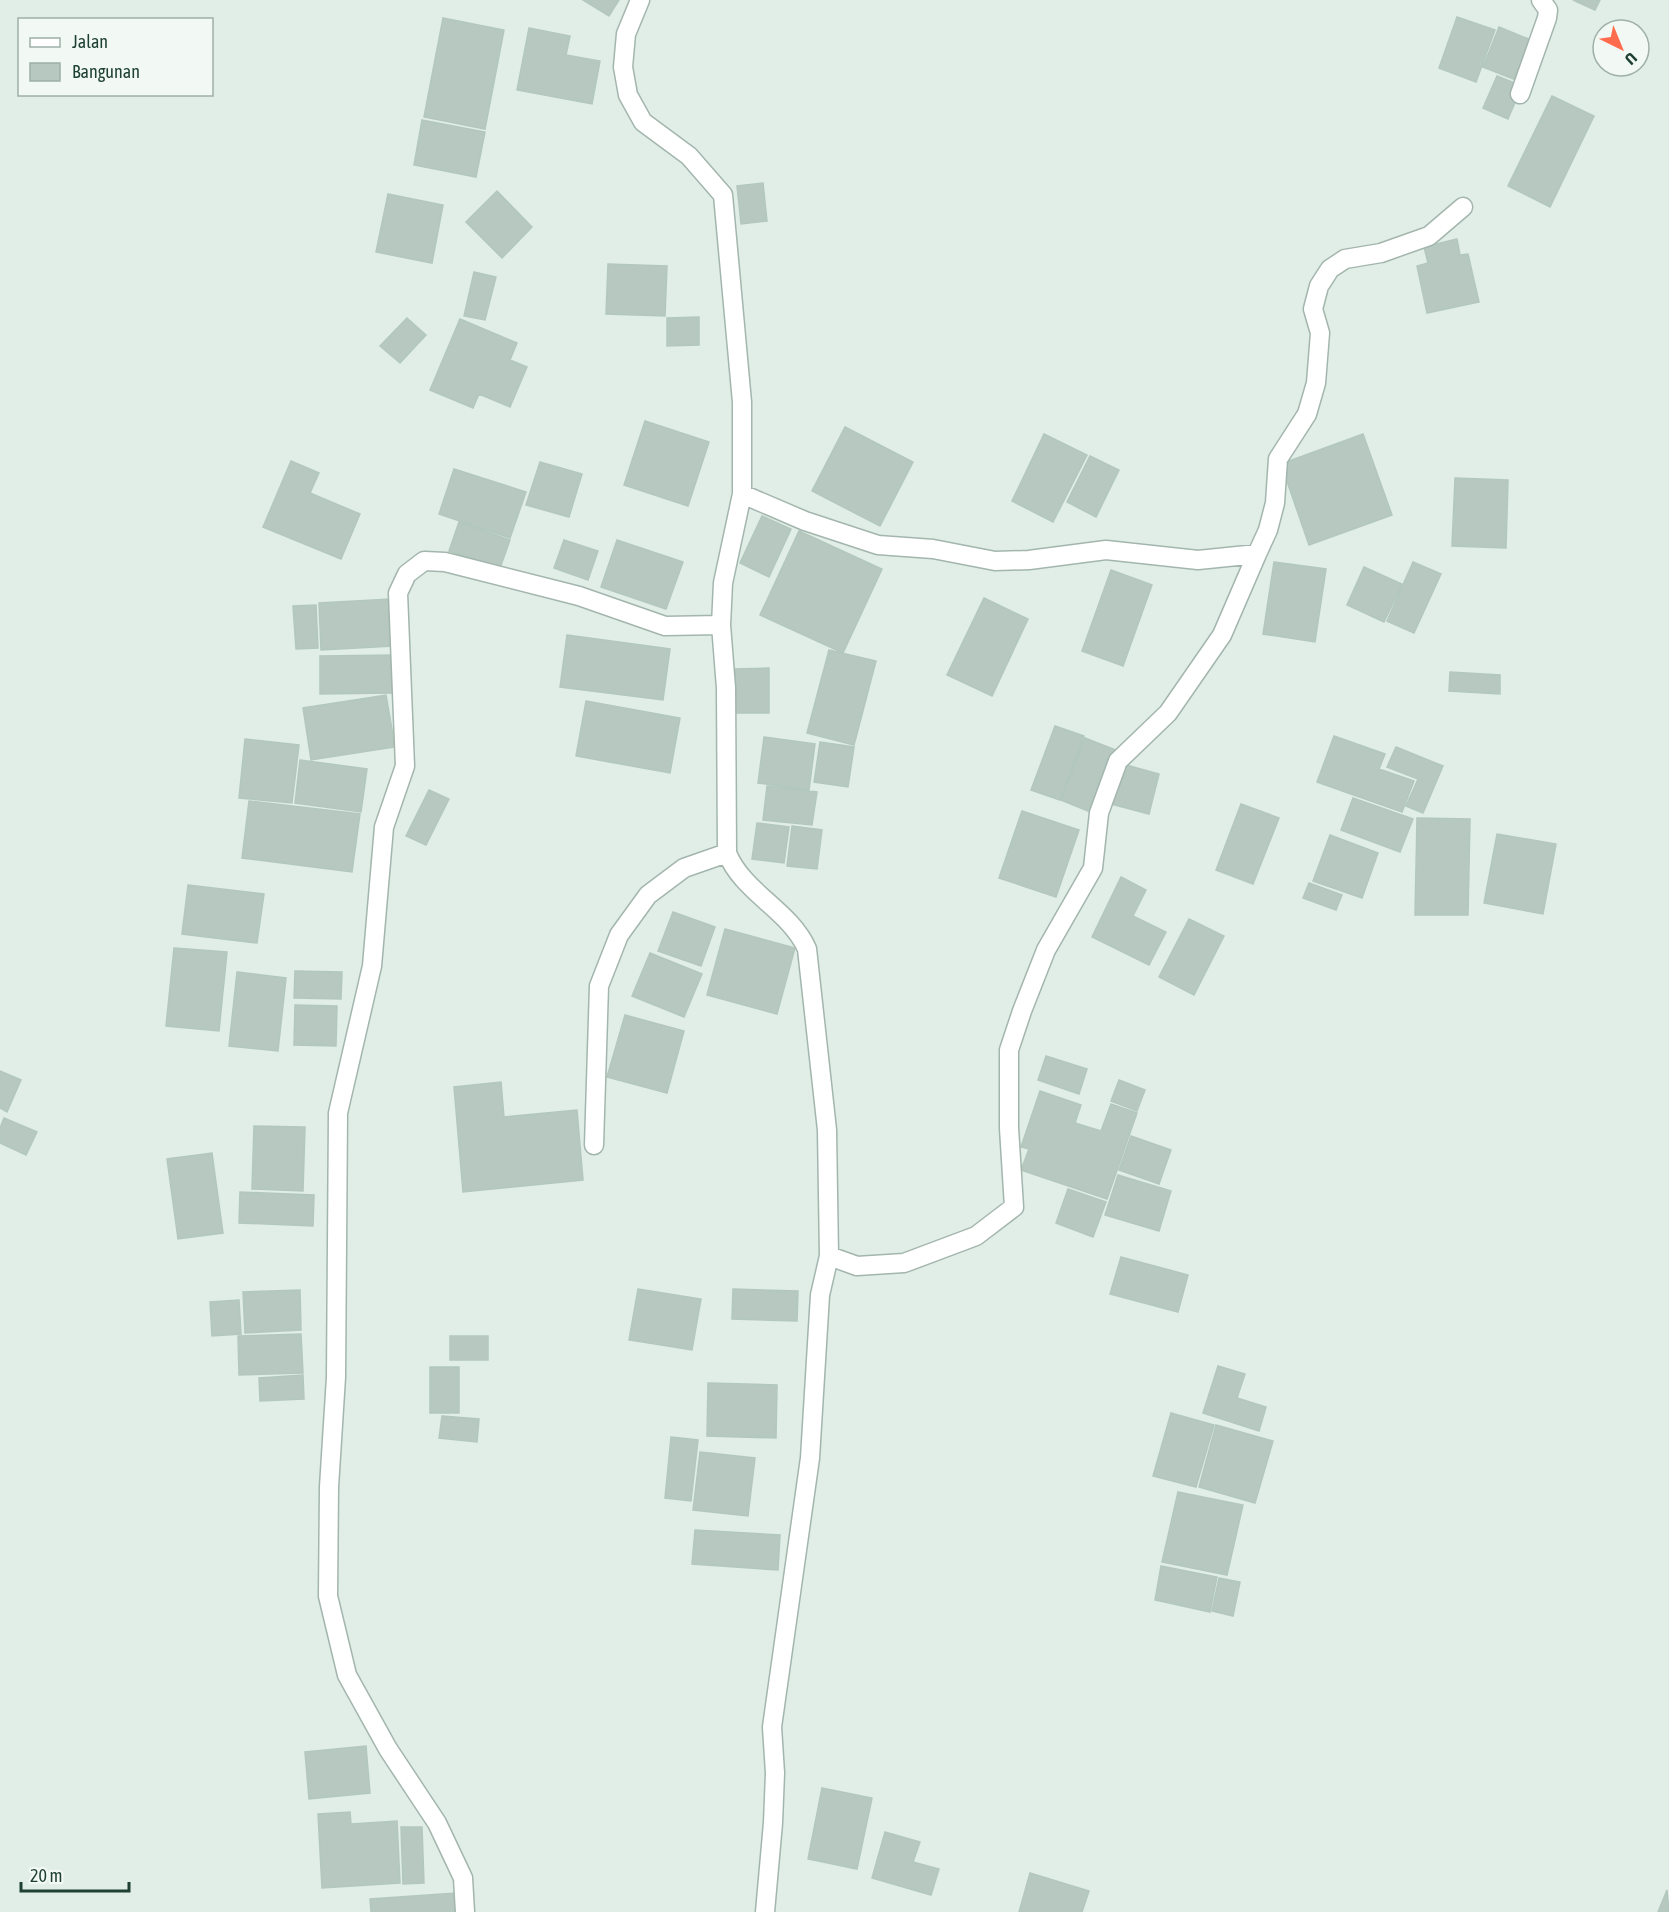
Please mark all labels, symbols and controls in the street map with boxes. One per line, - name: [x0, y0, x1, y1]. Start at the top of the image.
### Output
- legend: [18, 18, 213, 96]
- north arrow: [1591, 18, 1651, 78]
- text: Jalan: [72, 31, 108, 52]
- text: U: [1622, 49, 1641, 69]
- text: Bangunan: [72, 61, 140, 82]
- scale bar: [21, 1855, 129, 1893]
- text: 20 m: [30, 1865, 62, 1886]

